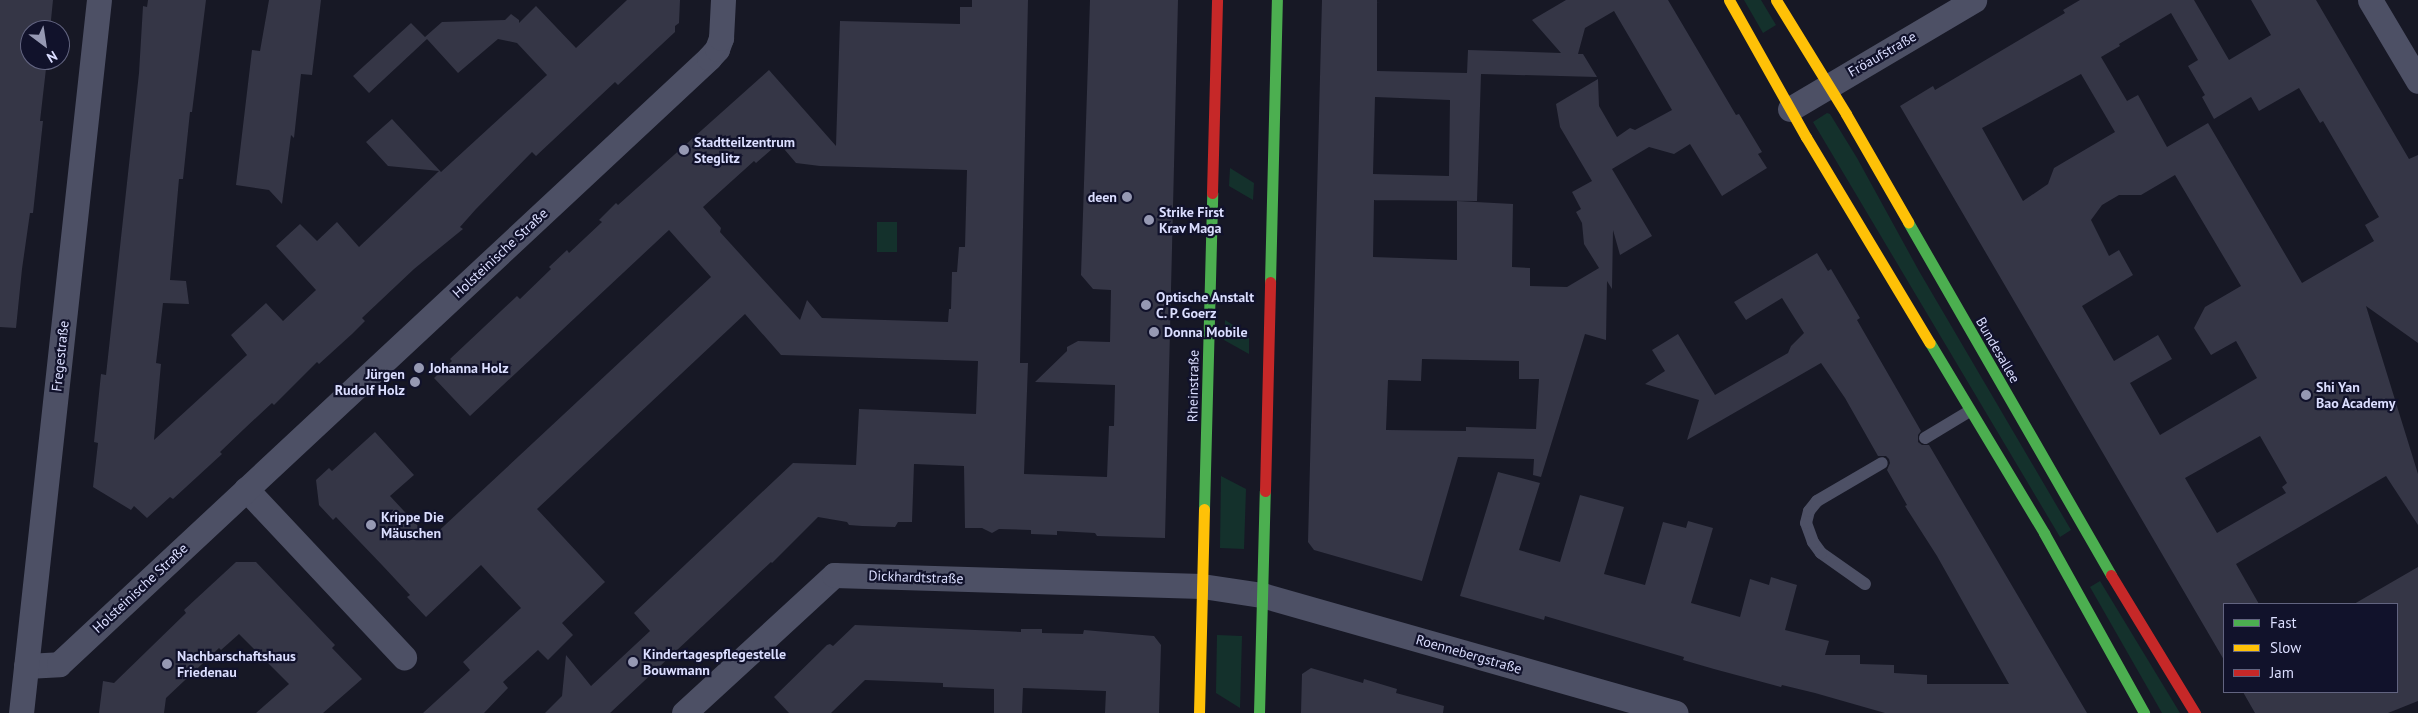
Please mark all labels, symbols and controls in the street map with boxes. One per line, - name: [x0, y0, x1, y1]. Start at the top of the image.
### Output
- north arrow: [20, 20, 70, 70]
- street label: Fröaufstraße: [1845, 28, 1919, 80]
- text: N: [44, 47, 61, 67]
- place label: Stadtteilzentrum Steglitz: [694, 134, 795, 166]
- marker: Stadtteilzentrum Steglitz: [678, 144, 690, 156]
- place label: deen: [1088, 189, 1117, 205]
- marker: deen: [1121, 191, 1133, 203]
- place label: Strike First Krav Maga: [1159, 204, 1224, 236]
- street label: Holsteinische Straße: [449, 205, 551, 301]
- marker: Strike First Krav Maga: [1143, 214, 1155, 226]
- place label: Optische Anstalt C. P. Goerz: [1156, 289, 1255, 322]
- marker: Optische Anstalt C. P. Goerz: [1140, 299, 1152, 311]
- street label: Bundesallee: [1972, 314, 2024, 386]
- street label: Fregestraße: [48, 320, 72, 392]
- place label: Donna Mobile: [1164, 324, 1248, 340]
- marker: Donna Mobile: [1148, 326, 1160, 338]
- street label: Rheinstraße: [1184, 350, 1202, 422]
- place label: Johanna Holz: [429, 360, 509, 376]
- marker: Johanna Holz: [413, 362, 425, 374]
- place label: Jürgen Rudolf Holz: [335, 366, 405, 398]
- marker: Jürgen Rudolf Holz: [409, 376, 421, 388]
- place label: Shi Yan Bao Academy: [2316, 379, 2396, 412]
- marker: Shi Yan Bao Academy: [2300, 389, 2312, 401]
- place label: Krippe Die Mäuschen: [381, 509, 444, 542]
- marker: Krippe Die Mäuschen: [365, 519, 377, 531]
- street label: Holsteinische Straße: [89, 540, 191, 636]
- street label: Dickhardtstraße: [868, 567, 964, 587]
- legend: [2223, 603, 2398, 693]
- text: Fast: [2270, 613, 2297, 632]
- street label: Roennebergstraße: [1414, 631, 1524, 677]
- text: Slow: [2270, 638, 2301, 657]
- place label: Kindertagespflegestelle Bouwmann: [643, 646, 786, 679]
- place label: Nachbarschaftshaus Friedenau: [177, 648, 296, 680]
- marker: Kindertagespflegestelle Bouwmann: [627, 656, 639, 668]
- marker: Nachbarschaftshaus Friedenau: [161, 658, 173, 670]
- text: Jam: [2270, 663, 2294, 682]

